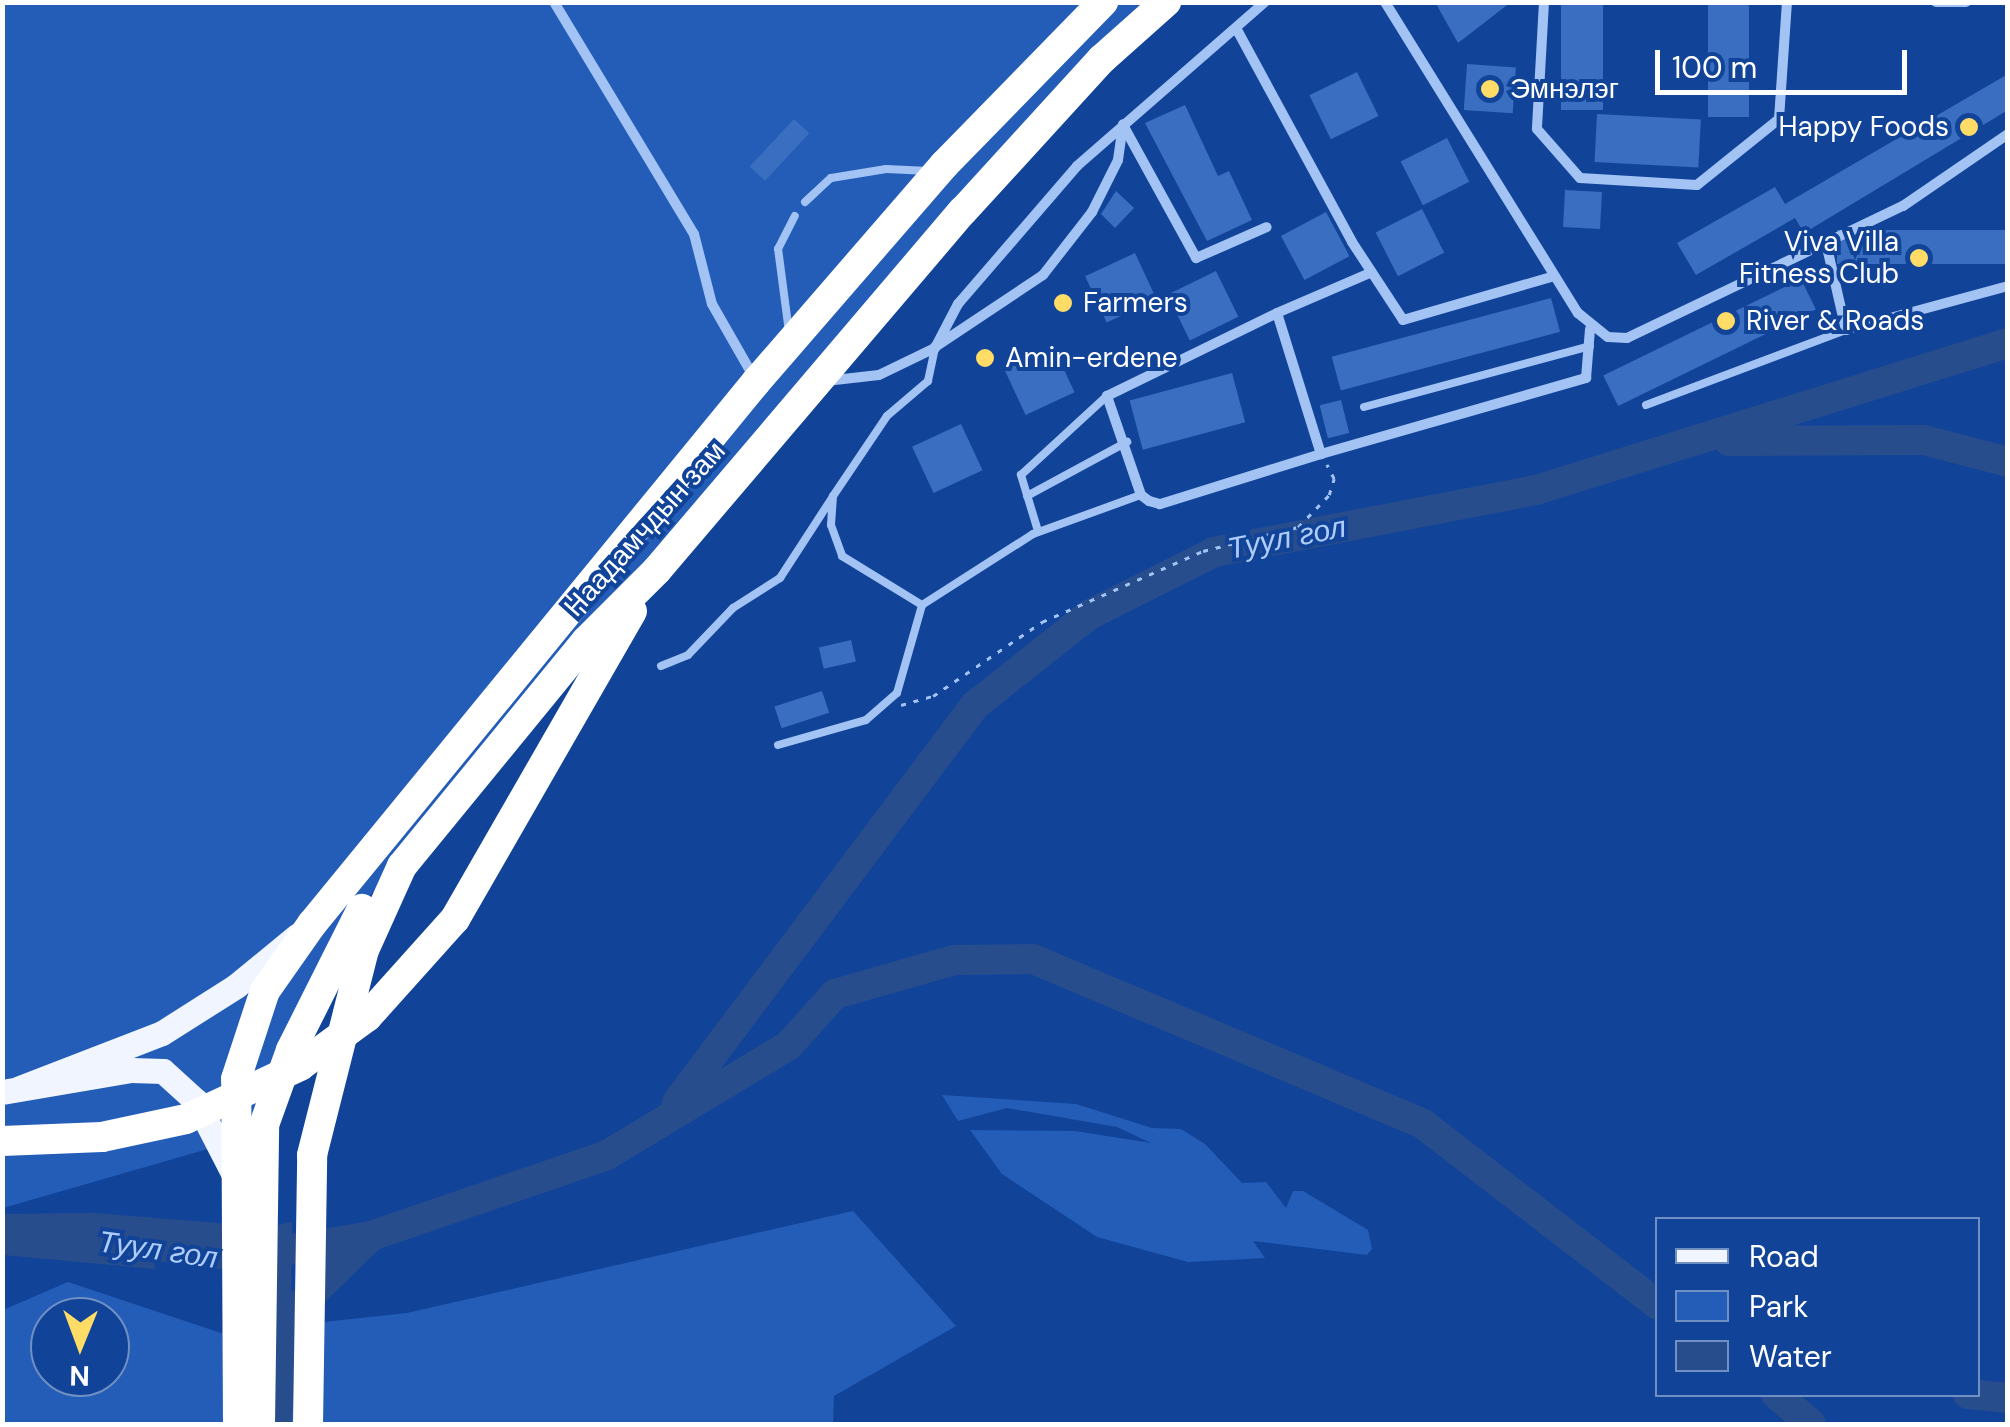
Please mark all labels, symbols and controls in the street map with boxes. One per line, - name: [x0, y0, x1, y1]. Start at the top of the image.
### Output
- scale bar: [1660, 30, 1912, 92]
- text: 100 m: [1672, 48, 1757, 87]
- place label: Эмнэлэг: [1510, 72, 1619, 106]
- marker: Эмнэлэг: [1479, 78, 1501, 100]
- place label: Happy Foods: [1779, 110, 1949, 144]
- marker: Happy Foods: [1958, 116, 1980, 138]
- place label: Viva Villa Fitness Club: [1739, 225, 1899, 291]
- marker: Viva Villa Fitness Club: [1908, 247, 1930, 269]
- place label: Farmers: [1083, 286, 1188, 320]
- marker: Farmers: [1052, 292, 1074, 314]
- place label: River & Roads: [1746, 304, 1924, 338]
- marker: River & Roads: [1715, 310, 1737, 332]
- place label: Amin-erdene: [1005, 341, 1178, 375]
- marker: Amin-erdene: [974, 347, 996, 369]
- street label: Наадамчдын зам: [558, 434, 732, 624]
- water label: Туул гол: [1225, 509, 1349, 567]
- legend: [1655, 1217, 1980, 1397]
- water label: Туул гол: [96, 1224, 220, 1276]
- text: Road: [1749, 1237, 1819, 1276]
- text: Park: [1749, 1287, 1808, 1326]
- north arrow: [30, 1297, 130, 1397]
- text: Water: [1749, 1337, 1832, 1376]
- text: N: [69, 1357, 90, 1394]

